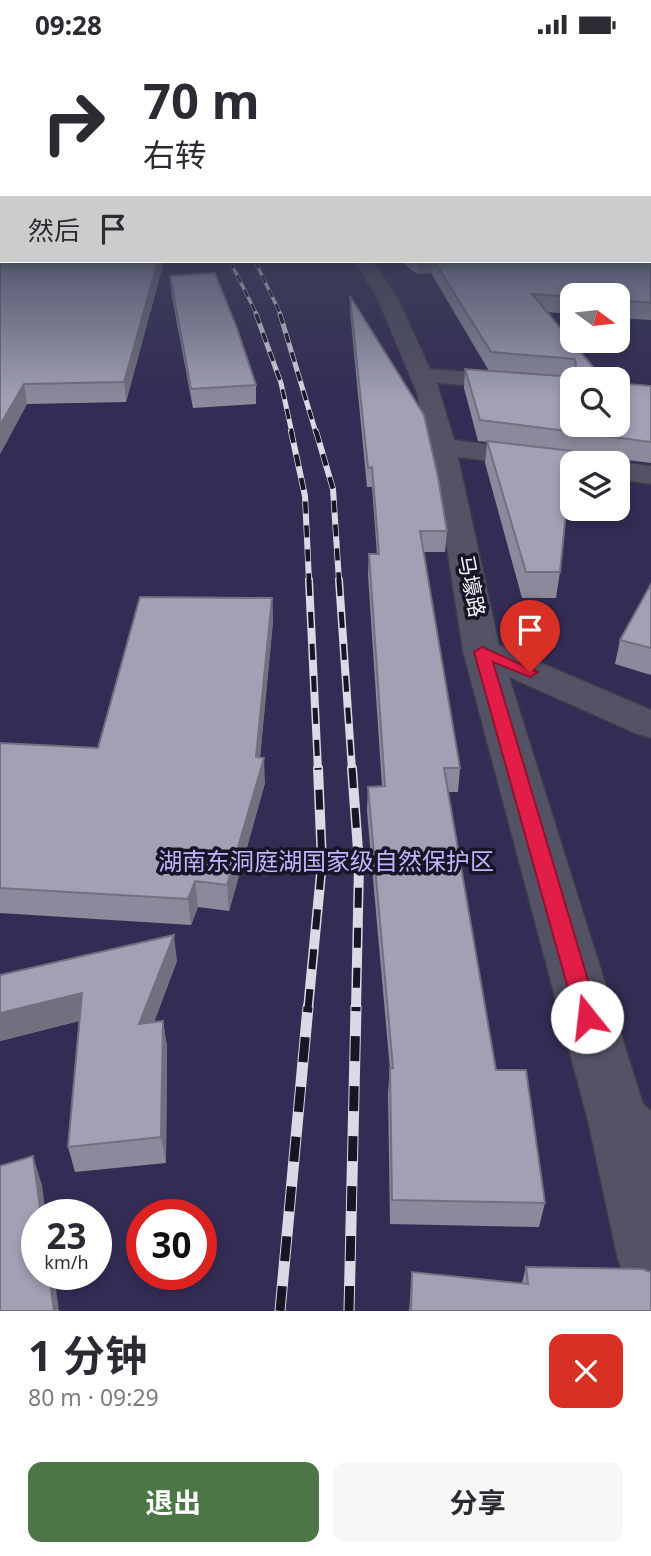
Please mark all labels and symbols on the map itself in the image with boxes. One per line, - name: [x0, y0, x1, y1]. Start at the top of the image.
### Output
- north arrow: [560, 283, 630, 353]
- street label: 马壕路: [452, 552, 492, 619]
- pin: [500, 600, 560, 672]
- park label: 湖南东洞庭湖国家级自然保护区: [158, 844, 494, 877]
- position arrow: [550, 980, 624, 1054]
- speed limit sign: 30: [126, 1199, 217, 1290]

